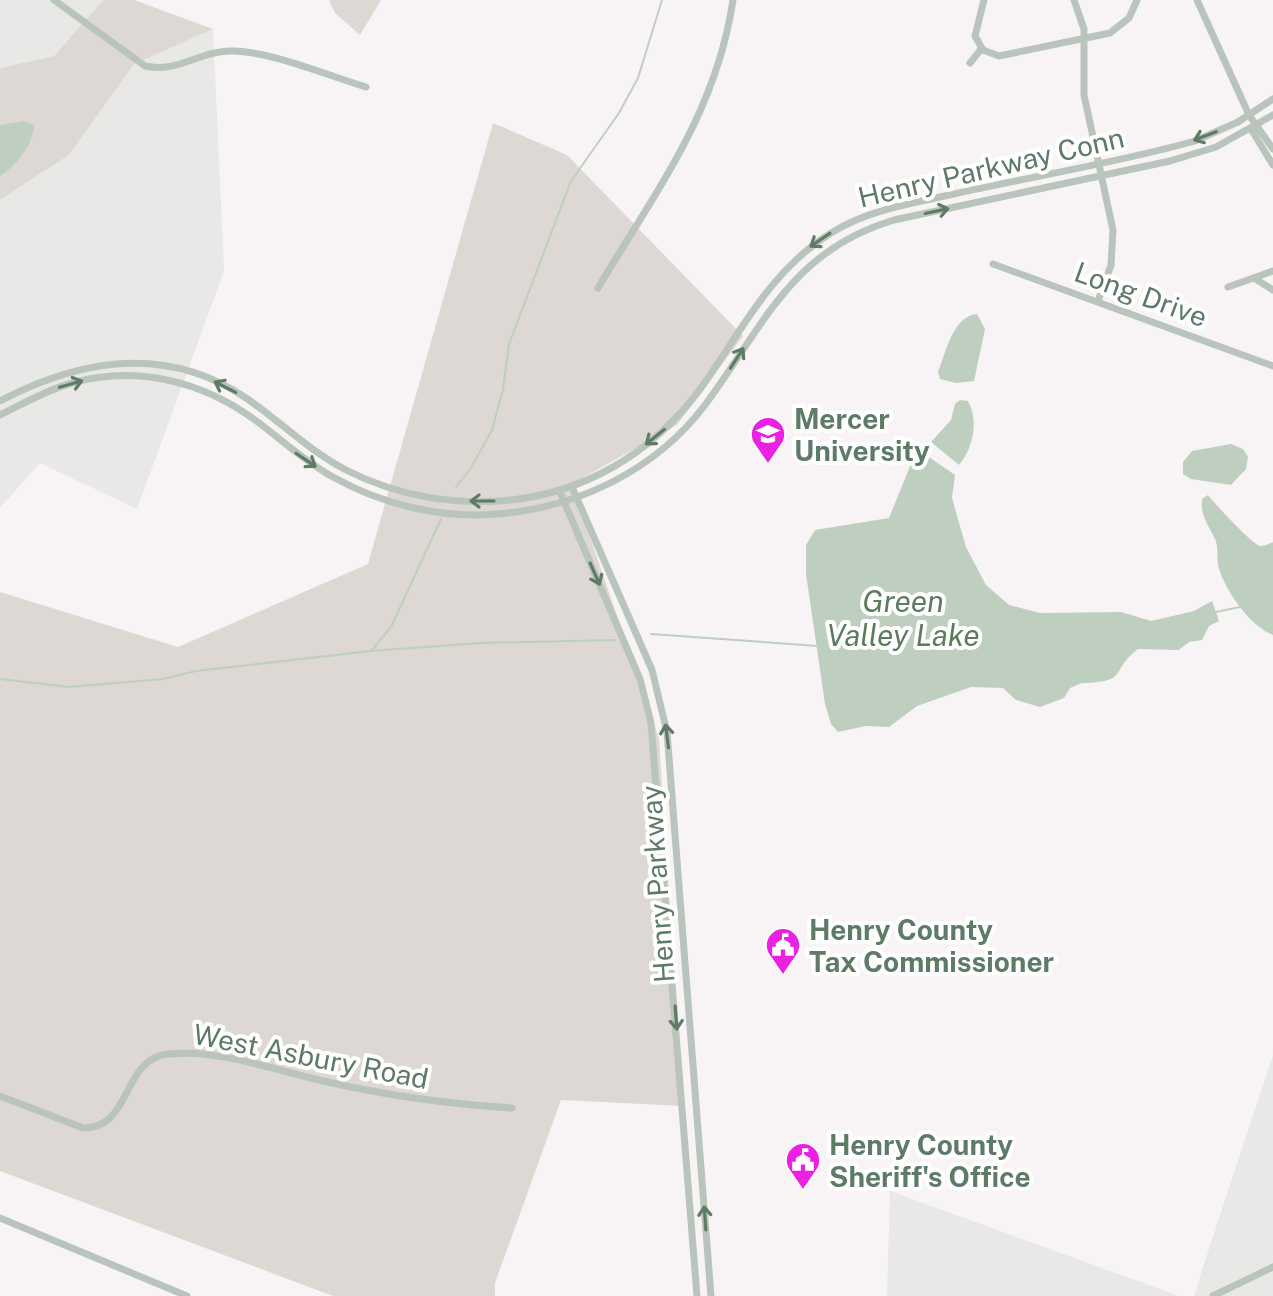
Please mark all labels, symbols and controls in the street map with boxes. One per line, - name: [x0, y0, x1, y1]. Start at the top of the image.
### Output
- street label: Henry Parkway Conn: [855, 120, 1127, 214]
- one-way arrow: [1193, 130, 1218, 144]
- one-way arrow: [924, 203, 950, 218]
- one-way arrow: [810, 232, 832, 248]
- street label: Long Drive: [1070, 255, 1212, 333]
- one-way arrow: [729, 347, 745, 370]
- one-way arrow: [58, 376, 83, 390]
- one-way arrow: [214, 378, 238, 394]
- place label: Mercer University: [794, 402, 930, 467]
- school or university icon: Mercer University: [749, 415, 787, 465]
- one-way arrow: [645, 429, 666, 446]
- one-way arrow: [295, 452, 317, 468]
- one-way arrow: [469, 493, 496, 509]
- one-way arrow: [588, 562, 603, 586]
- water label: Green Valley Lake: [826, 583, 980, 653]
- one-way arrow: [659, 724, 674, 749]
- street label: Henry Parkway: [634, 784, 680, 984]
- place label: Henry County Tax Commissioner: [809, 913, 1054, 978]
- public building icon: Henry County Tax Commissioner: [764, 926, 802, 976]
- one-way arrow: [669, 1005, 684, 1031]
- street label: West Asbury Road: [191, 1017, 431, 1095]
- place label: Henry County Sheriff's Office: [829, 1128, 1031, 1193]
- public building icon: Henry County Sheriff's Office: [784, 1141, 822, 1191]
- one-way arrow: [697, 1205, 712, 1232]

